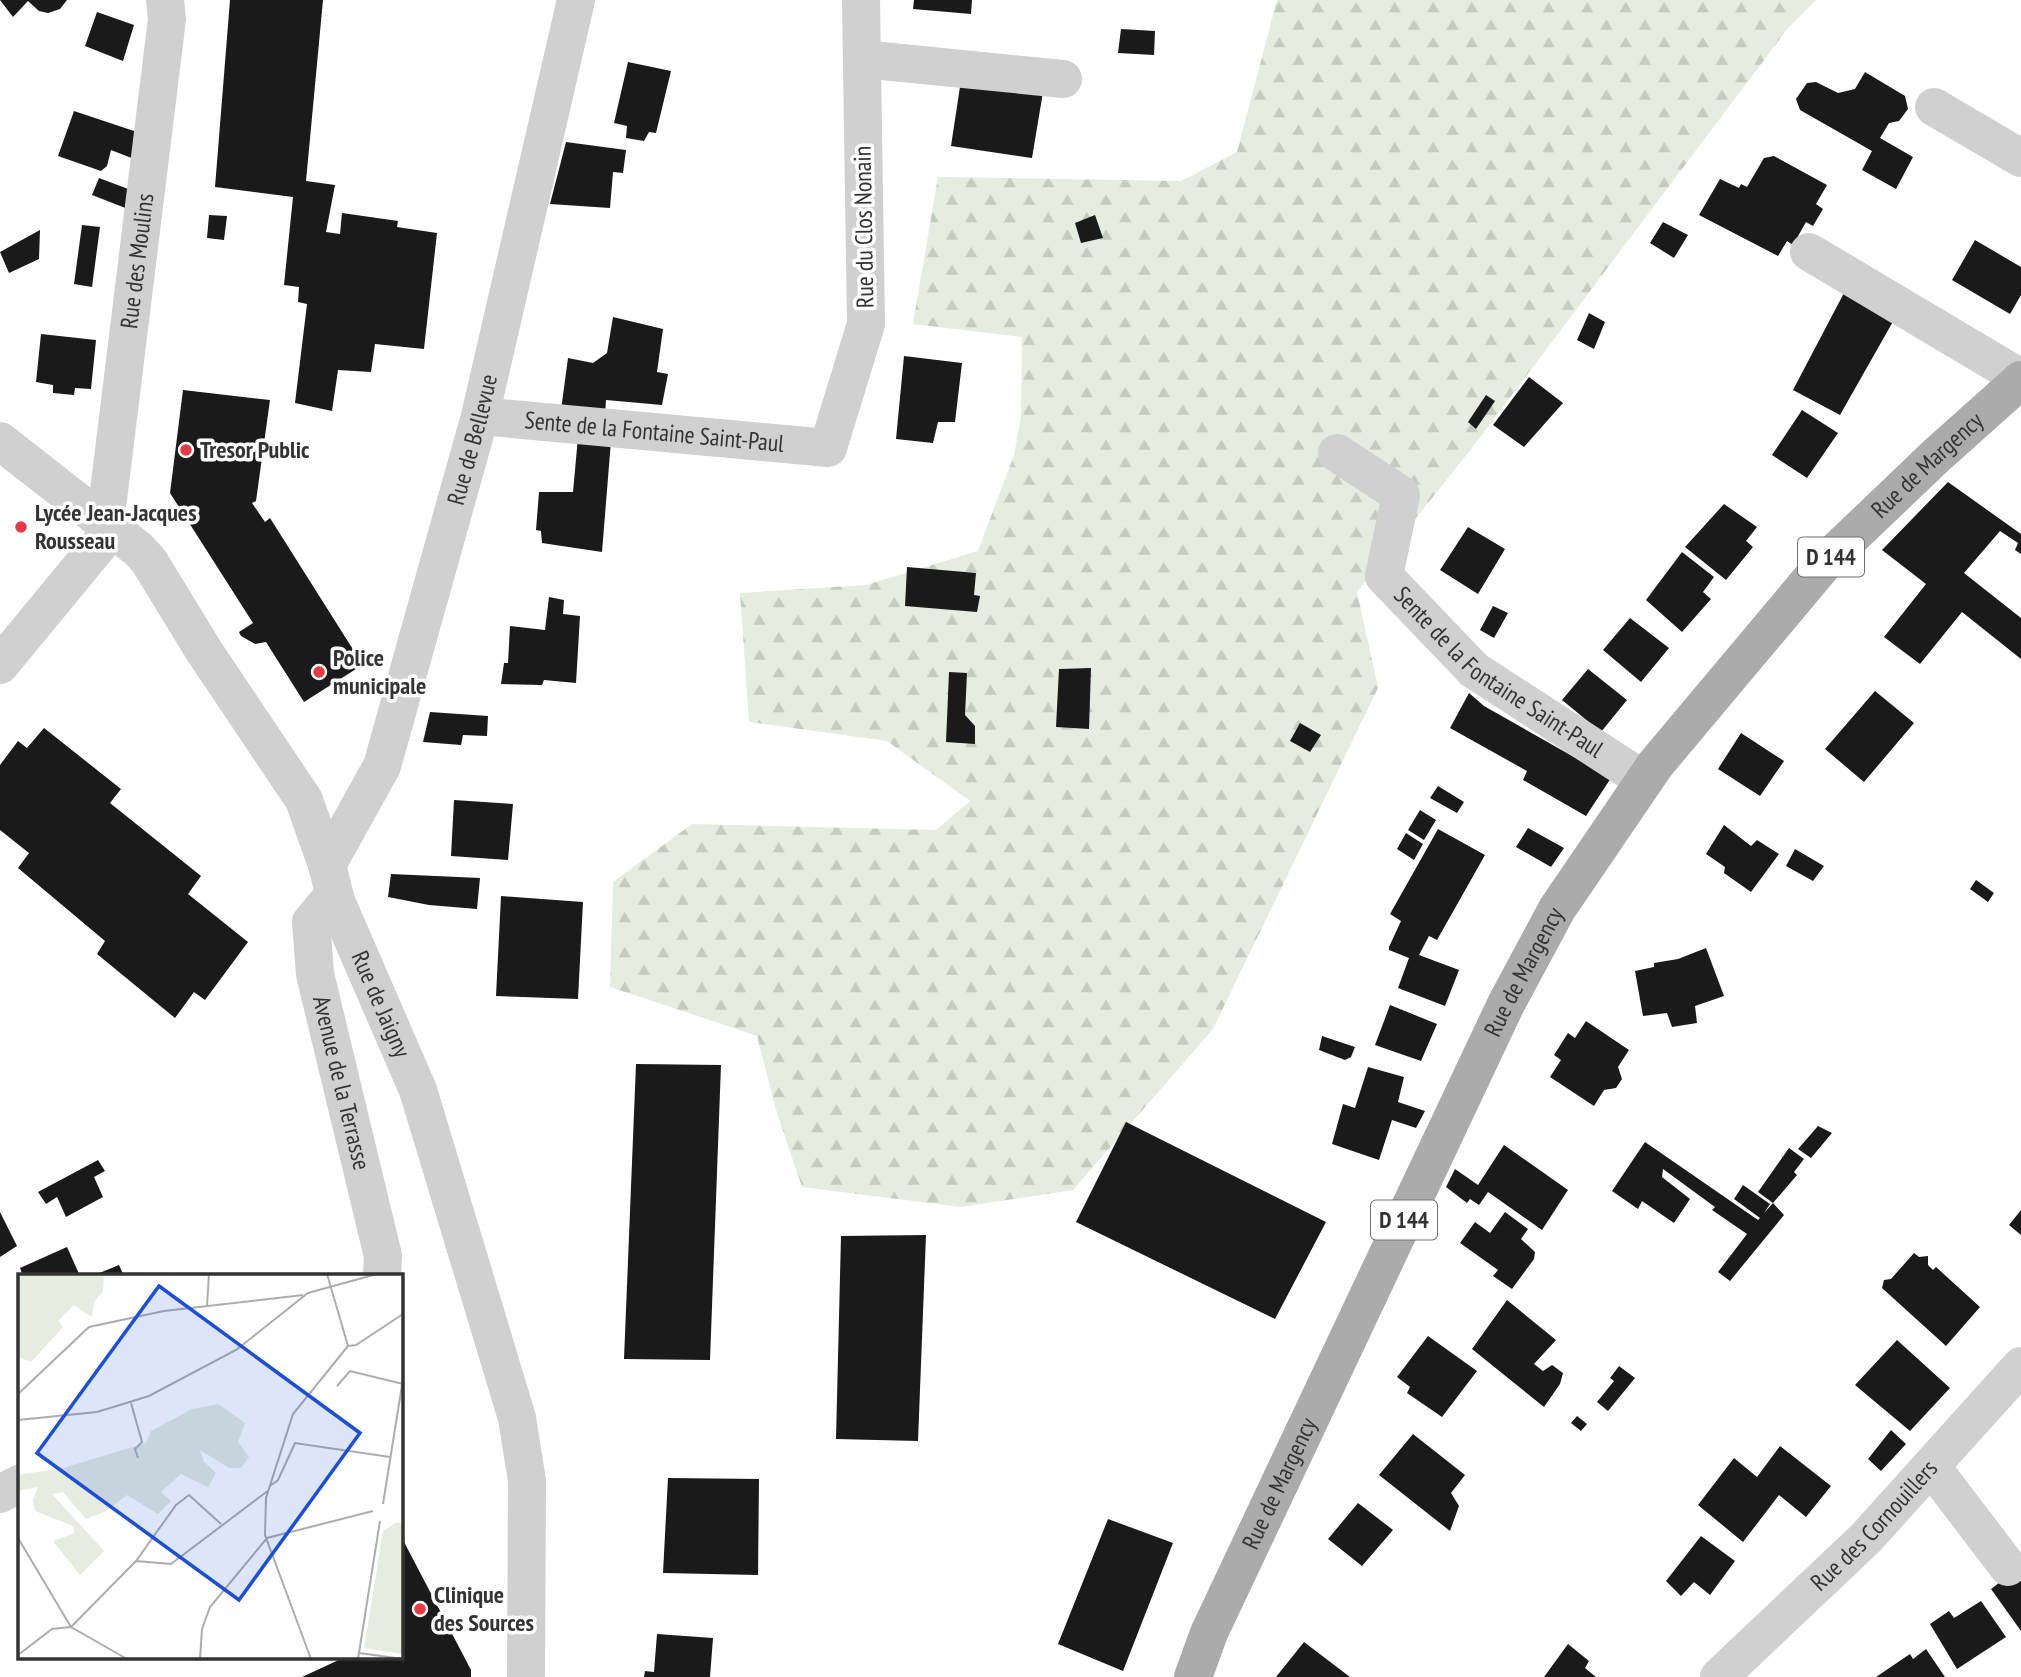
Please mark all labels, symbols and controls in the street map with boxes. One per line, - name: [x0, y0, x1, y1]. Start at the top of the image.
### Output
- street label: Rue du Clos Nonain: [847, 146, 880, 308]
- street label: Rue des Moulins: [113, 192, 160, 330]
- street label: Rue de Bellevue: [440, 371, 504, 508]
- street label: Sente de la Fontaine Saint-Paul: [523, 404, 786, 459]
- street label: Rue de Margency: [1864, 405, 1989, 525]
- place label: Tresor Public: [200, 434, 310, 465]
- marker: Tresor Public: [178, 442, 194, 458]
- place label: Lycée Jean-Jacques Rousseau: [35, 497, 197, 556]
- marker: Lycée Jean-Jacques Rousseau: [13, 519, 29, 535]
- road number: D 144: [1798, 538, 1864, 576]
- street label: Sente de la Fontaine Saint-Paul: [1387, 580, 1610, 765]
- place label: Police municipale: [333, 642, 426, 701]
- marker: Police municipale: [311, 664, 327, 680]
- street label: Rue de Margency: [1477, 902, 1570, 1042]
- street label: Rue de Jaigny: [345, 946, 418, 1062]
- street label: Avenue de la Terrasse: [306, 993, 378, 1173]
- road number: D 144: [1371, 1200, 1437, 1240]
- inset map: [18, 1274, 402, 1660]
- street label: Rue de Margency: [1235, 1413, 1323, 1554]
- street label: Rue des Cornouillers: [1804, 1453, 1944, 1597]
- place label: Clinique des Sources: [434, 1579, 534, 1638]
- marker: Clinique des Sources: [412, 1601, 428, 1617]

